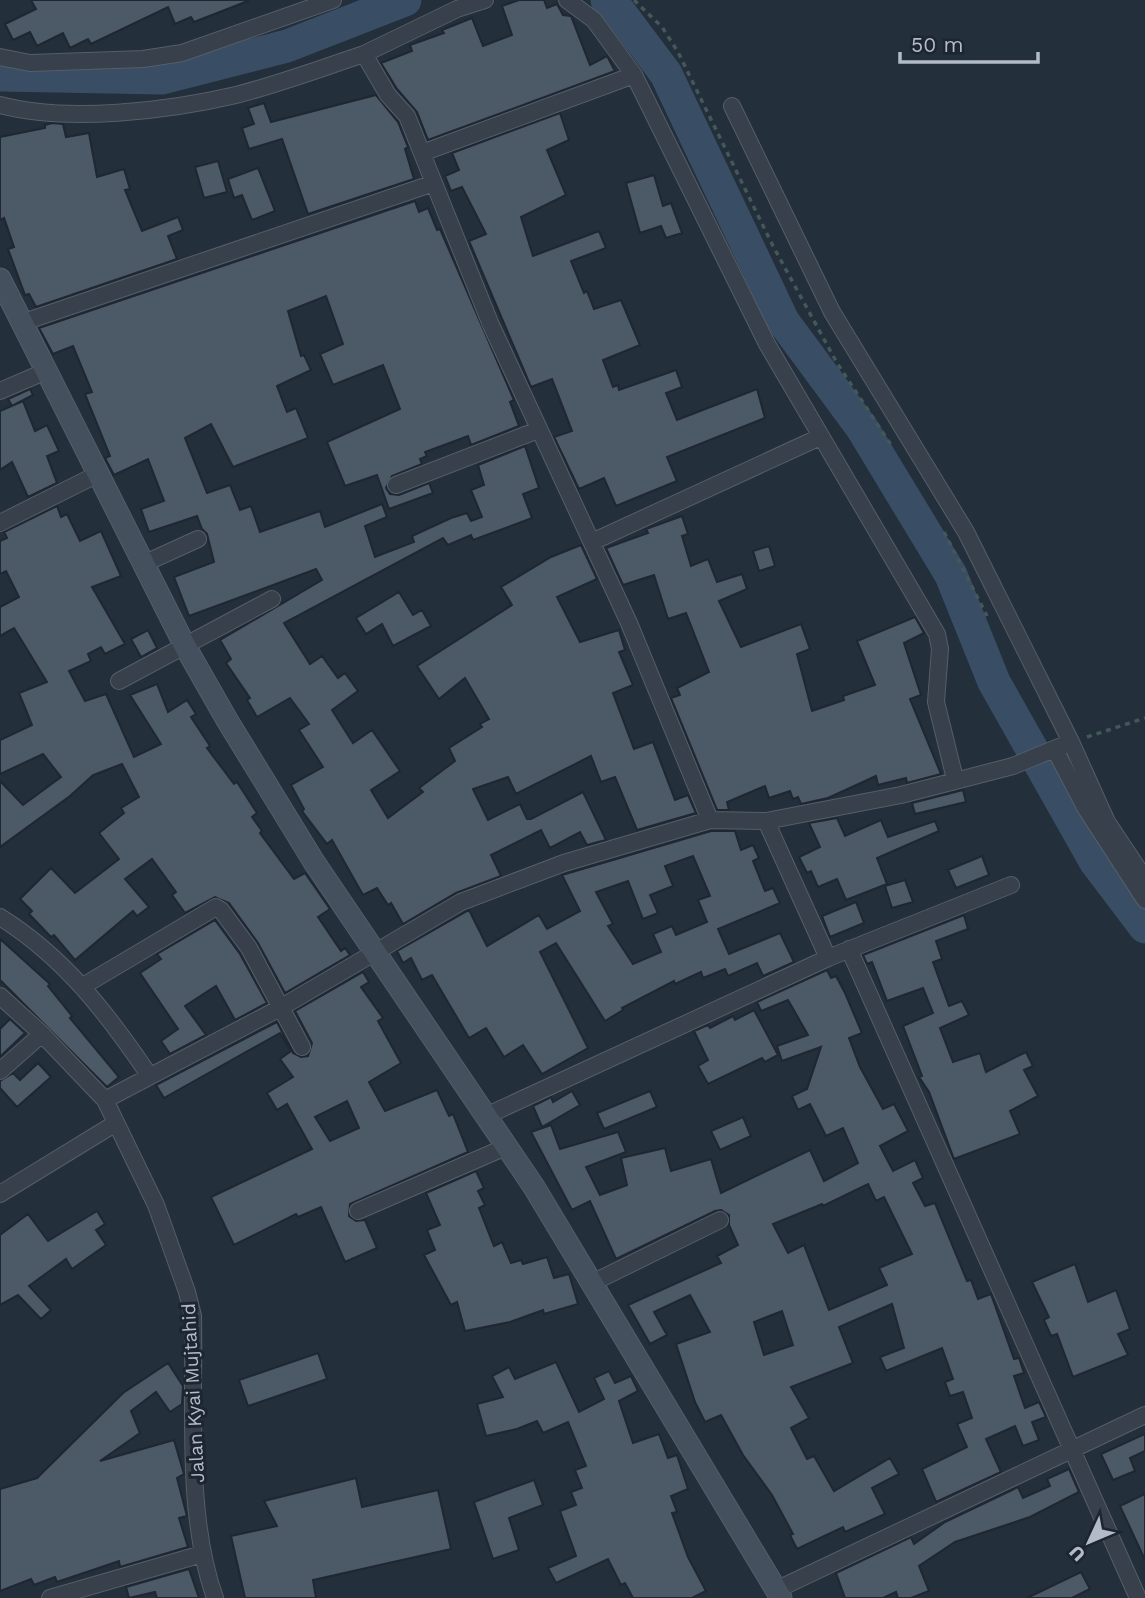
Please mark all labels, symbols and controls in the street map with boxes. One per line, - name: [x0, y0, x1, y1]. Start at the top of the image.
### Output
- scale bar: [900, 21, 1038, 65]
- text: 50 m: [911, 32, 963, 57]
- street label: Jalan Kyai Mujtahid: [177, 1303, 209, 1483]
- north arrow: [1054, 1507, 1124, 1577]
- text: U: [1064, 1541, 1090, 1566]

